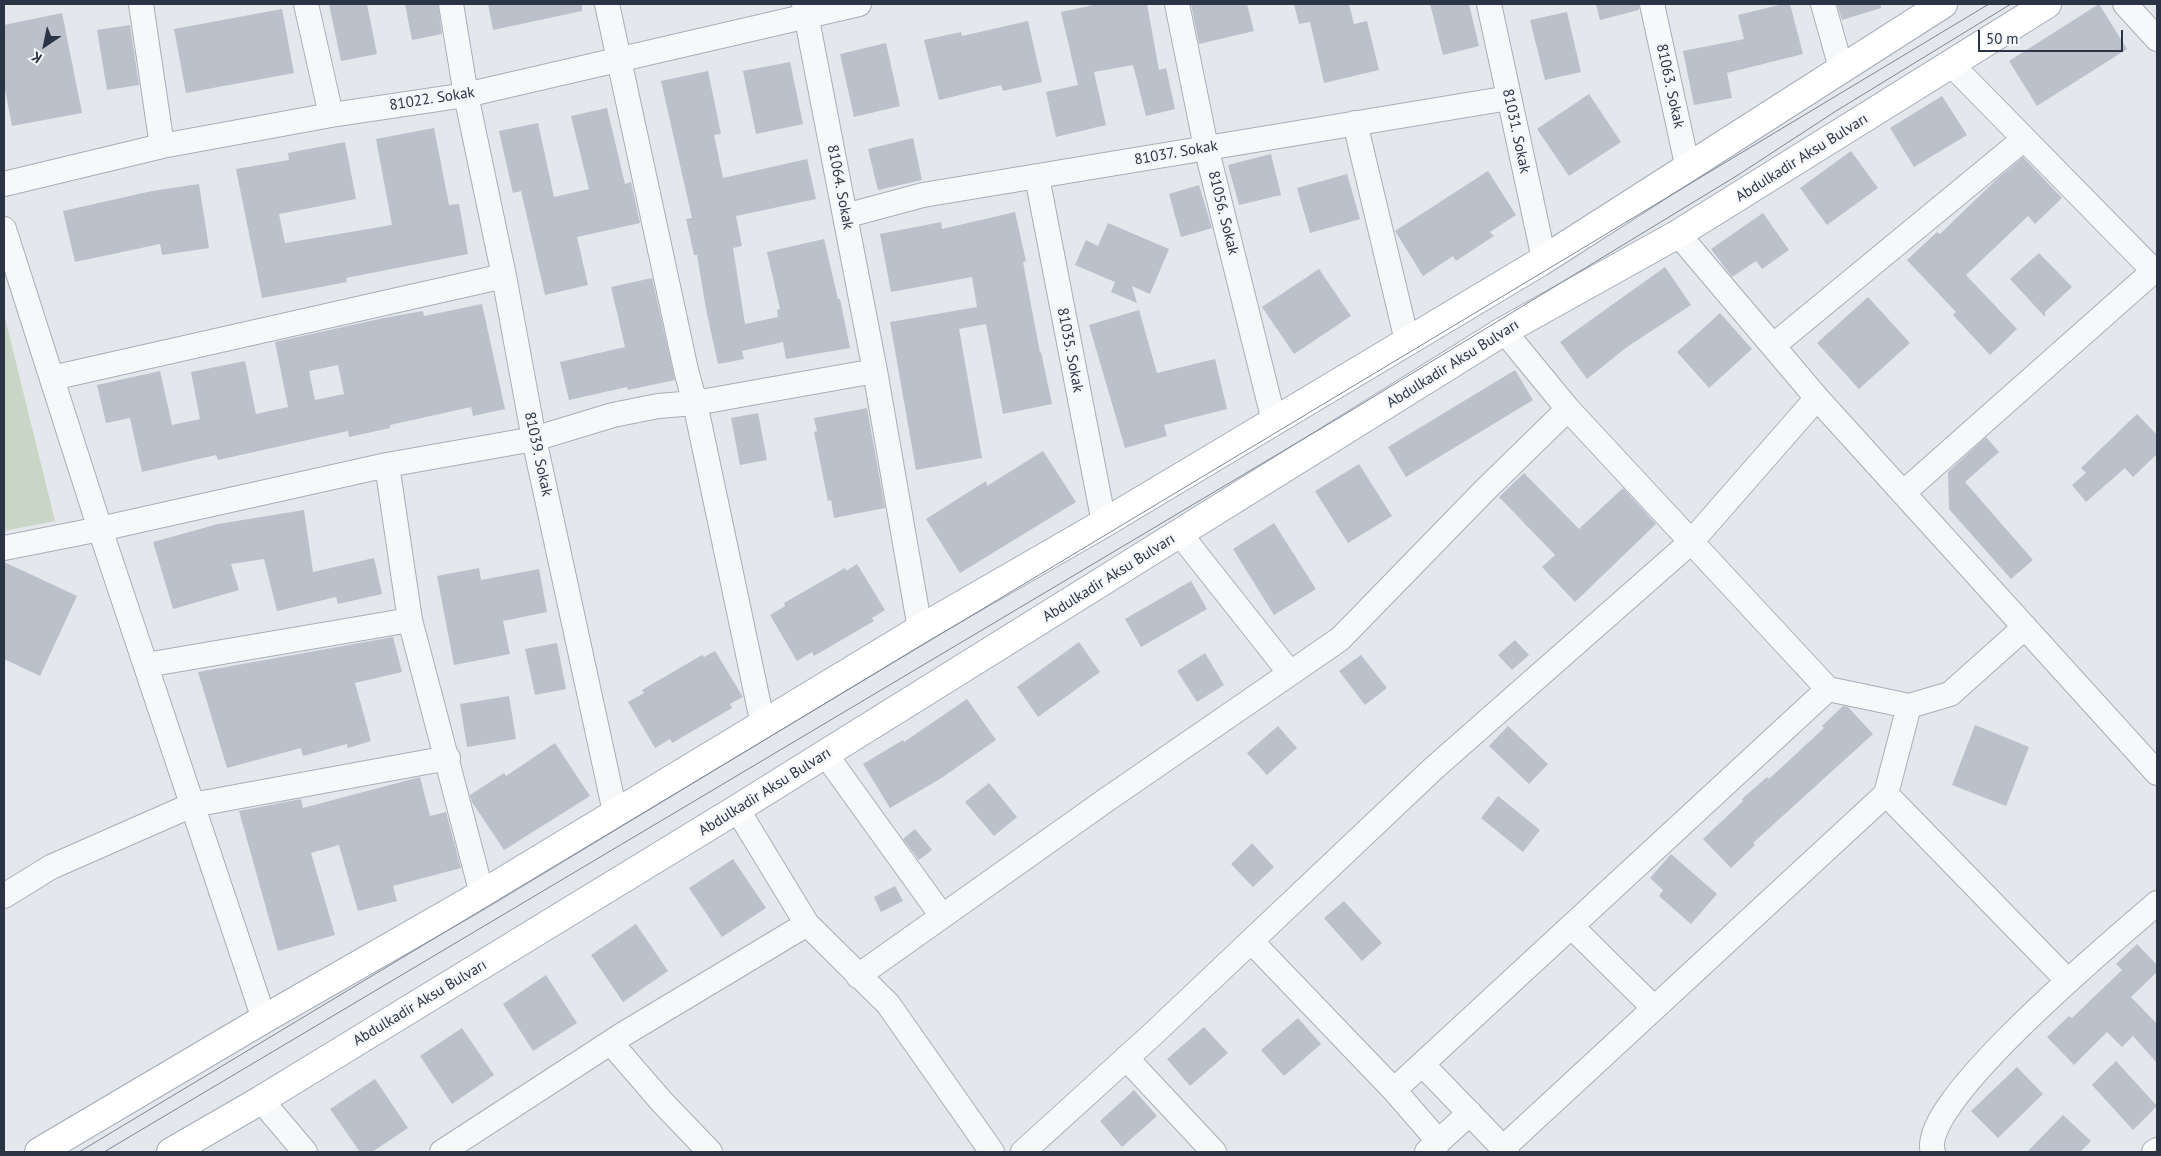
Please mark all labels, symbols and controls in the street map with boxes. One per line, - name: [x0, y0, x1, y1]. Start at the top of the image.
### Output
- north arrow: [20, 20, 70, 70]
- scale bar: [1981, 20, 2126, 52]
- text: 50 m: [1986, 29, 2019, 48]
- street label: 81063. Sokak: [1652, 42, 1688, 130]
- text: K: [28, 48, 45, 67]
- street label: 81022. Sokak: [388, 83, 476, 115]
- street label: 81031. Sokak: [1498, 87, 1534, 175]
- street label: Abdulkadir Aksu Bulvarı: [1733, 110, 1871, 206]
- street label: 81037. Sokak: [1133, 137, 1219, 169]
- street label: 81064. Sokak: [823, 143, 857, 231]
- street label: 81056. Sokak: [1204, 169, 1242, 257]
- street label: 81035. Sokak: [1053, 306, 1087, 394]
- street label: Abdulkadir Aksu Bulvarı: [1384, 316, 1522, 412]
- street label: 81039. Sokak: [520, 410, 556, 498]
- street label: Abdulkadir Aksu Bulvarı: [1040, 530, 1178, 626]
- street label: Abdulkadir Aksu Bulvarı: [696, 744, 834, 840]
- street label: Abdulkadir Aksu Bulvarı: [350, 956, 490, 1050]

